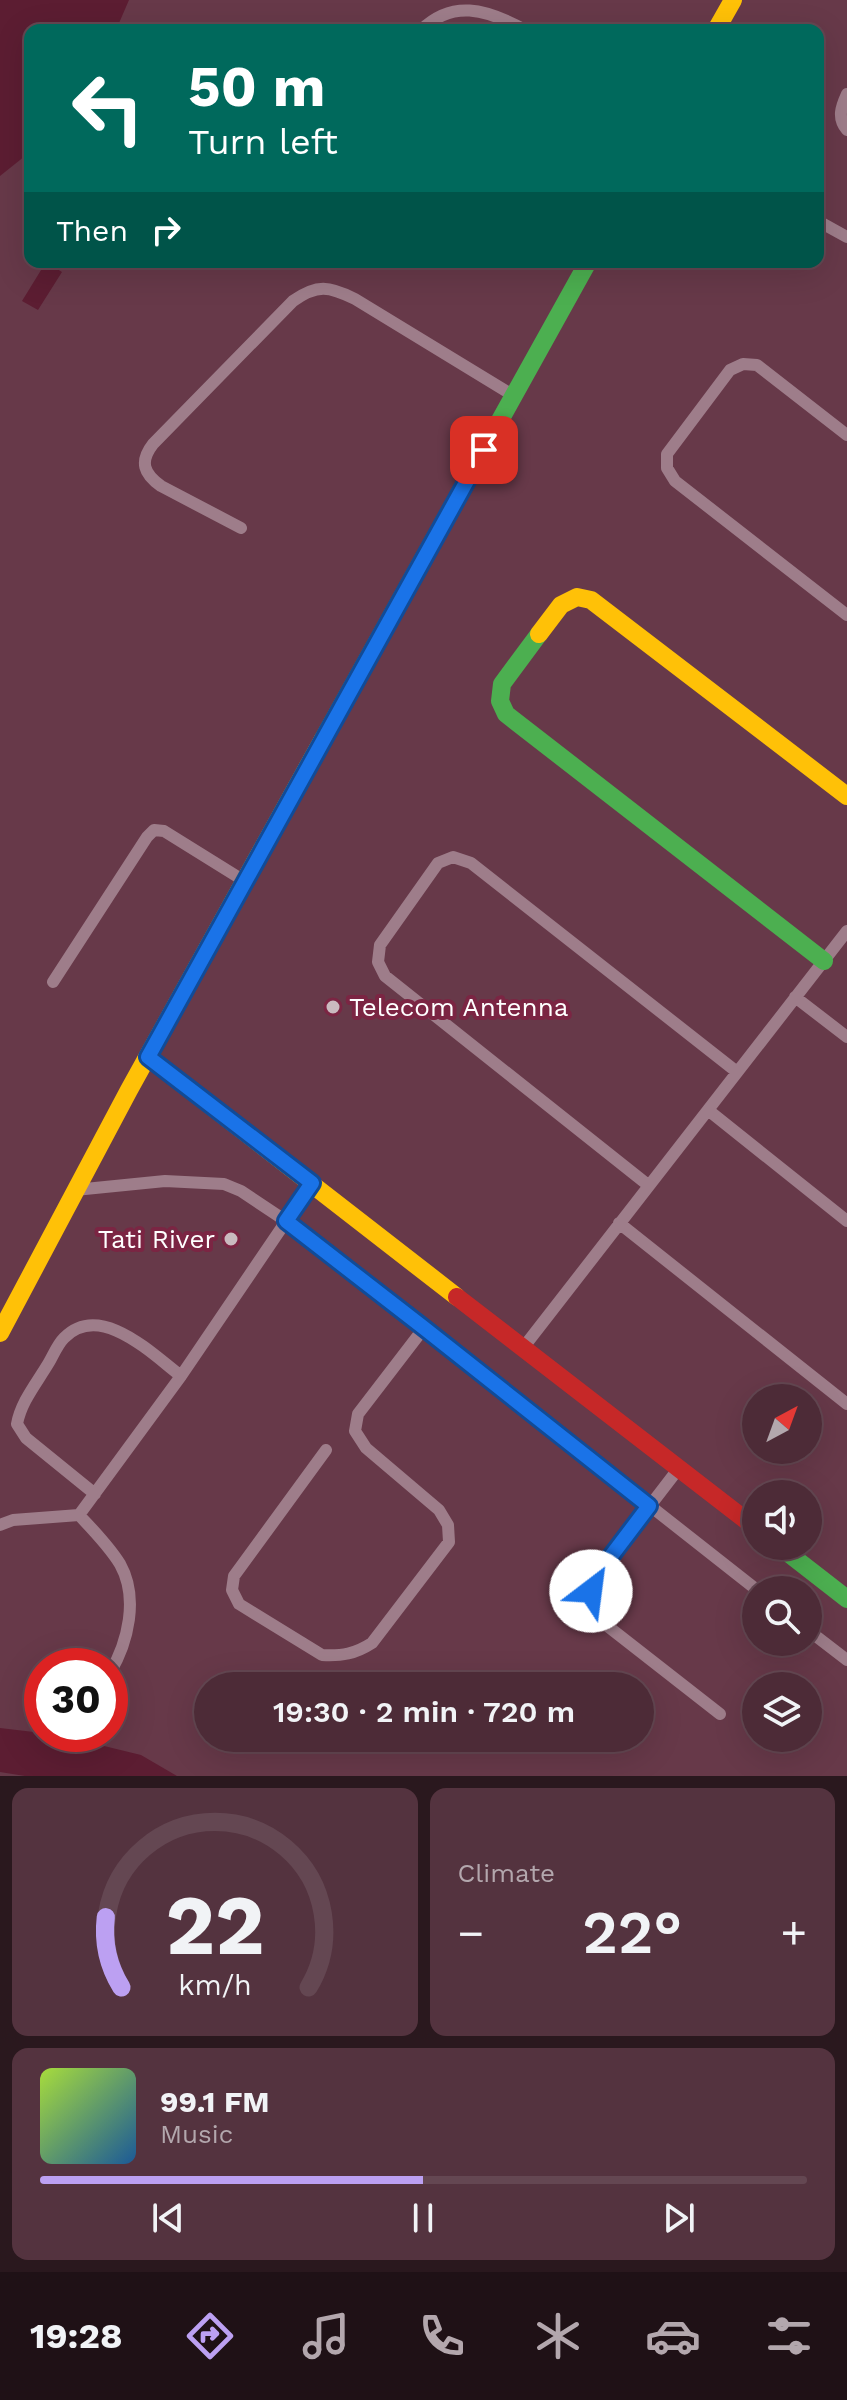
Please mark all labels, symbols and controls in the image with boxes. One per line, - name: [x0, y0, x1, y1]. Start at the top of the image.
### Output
- text: 50 m: [188, 54, 325, 120]
- icon: left: [56, 56, 160, 160]
- text: Turn left: [188, 121, 338, 163]
- icon: right: [144, 208, 188, 252]
- text: Then: [56, 213, 128, 248]
- pin: [450, 416, 518, 484]
- icon: arrive: [462, 428, 506, 472]
- place label: Telecom Antenna: [349, 992, 569, 1022]
- marker: Telecom Antenna: [324, 998, 342, 1016]
- place label: Tati River: [98, 1224, 215, 1254]
- marker: Tati River: [222, 1230, 240, 1248]
- north arrow: [742, 1384, 822, 1464]
- map controls: [742, 1384, 822, 1752]
- button: sound: [742, 1480, 822, 1560]
- position arrow: [549, 1549, 633, 1633]
- button: search: [742, 1576, 822, 1656]
- speed limit sign: 30: [24, 1648, 128, 1752]
- button: layers: [742, 1672, 822, 1752]
- text: 19:30 · 2 min · 720 m: [273, 1694, 575, 1729]
- text: Climate: [458, 1858, 555, 1888]
- text: 22: [165, 1877, 264, 1974]
- text: 22°: [582, 1897, 682, 1968]
- text: −: [458, 1907, 484, 1959]
- text: +: [780, 1907, 807, 1959]
- text: km/h: [178, 1968, 252, 2002]
- text: 99.1 FM: [160, 2084, 270, 2119]
- text: Music: [160, 2119, 233, 2149]
- icon: previous: [146, 2196, 190, 2240]
- icon: pause: [401, 2196, 445, 2240]
- icon: next: [657, 2196, 701, 2240]
- icon: directions: [182, 2308, 238, 2364]
- icon: music: [298, 2308, 354, 2364]
- icon: phone: [414, 2308, 470, 2364]
- icon: climate: [530, 2308, 586, 2364]
- icon: car: [645, 2308, 701, 2364]
- icon: filters: [761, 2308, 817, 2364]
- text: 19:28: [30, 2315, 122, 2357]

